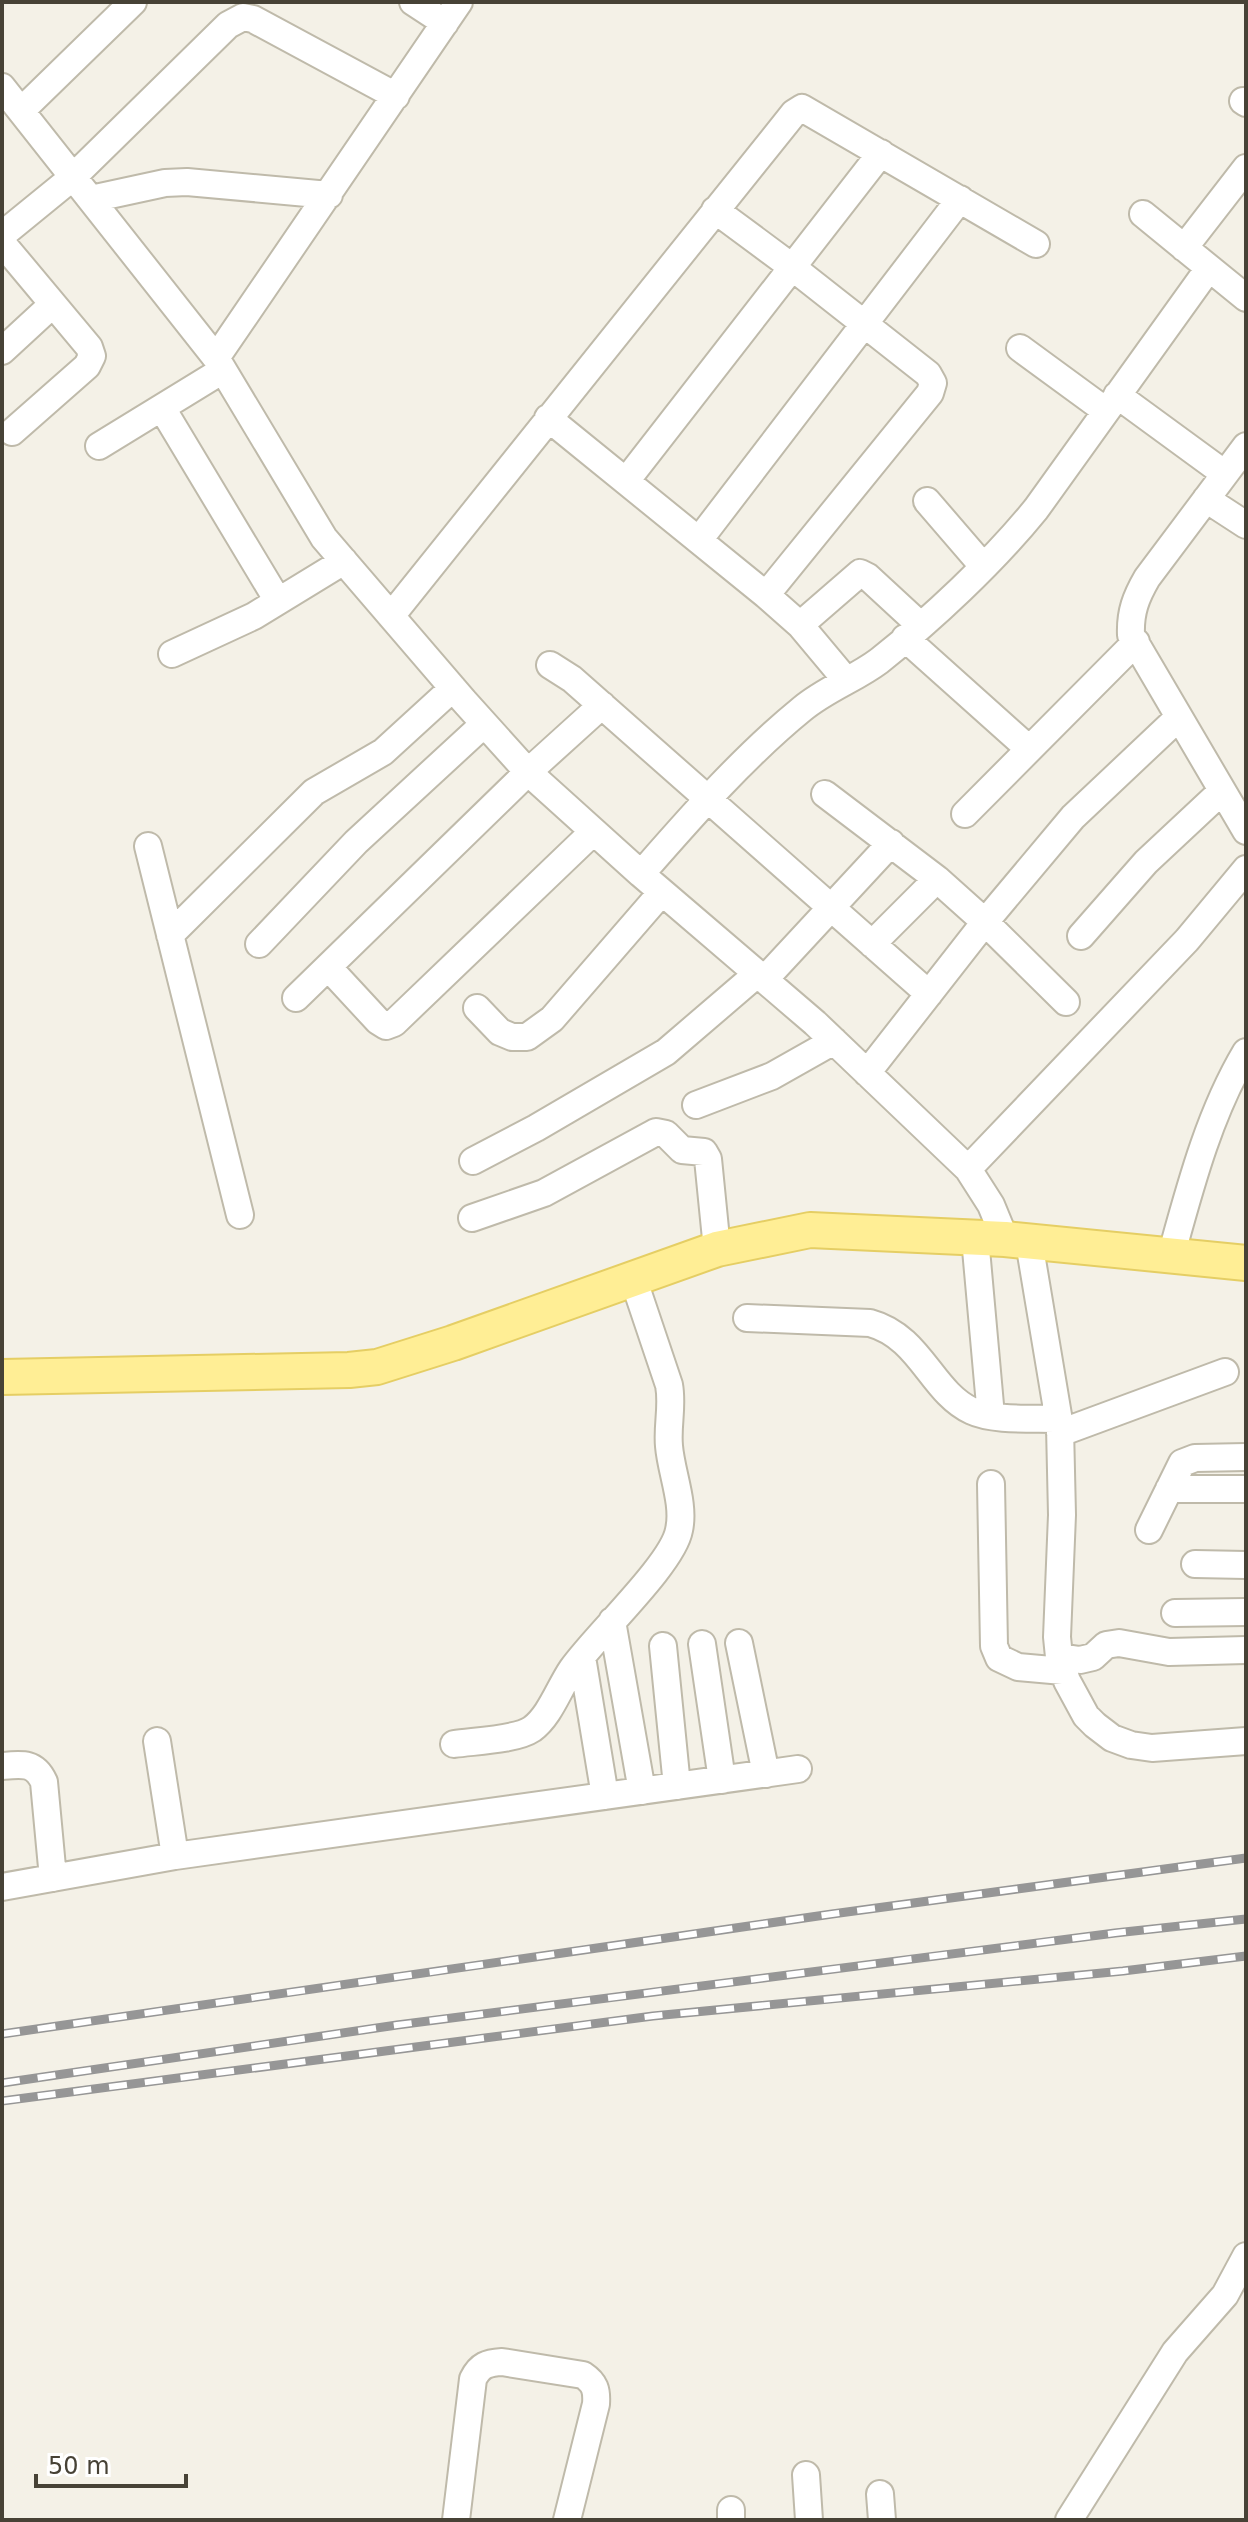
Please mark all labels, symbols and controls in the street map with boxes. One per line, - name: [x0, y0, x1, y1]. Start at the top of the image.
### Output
- scale bar: [36, 2438, 186, 2488]
- text: 50 m: [48, 2452, 110, 2480]

